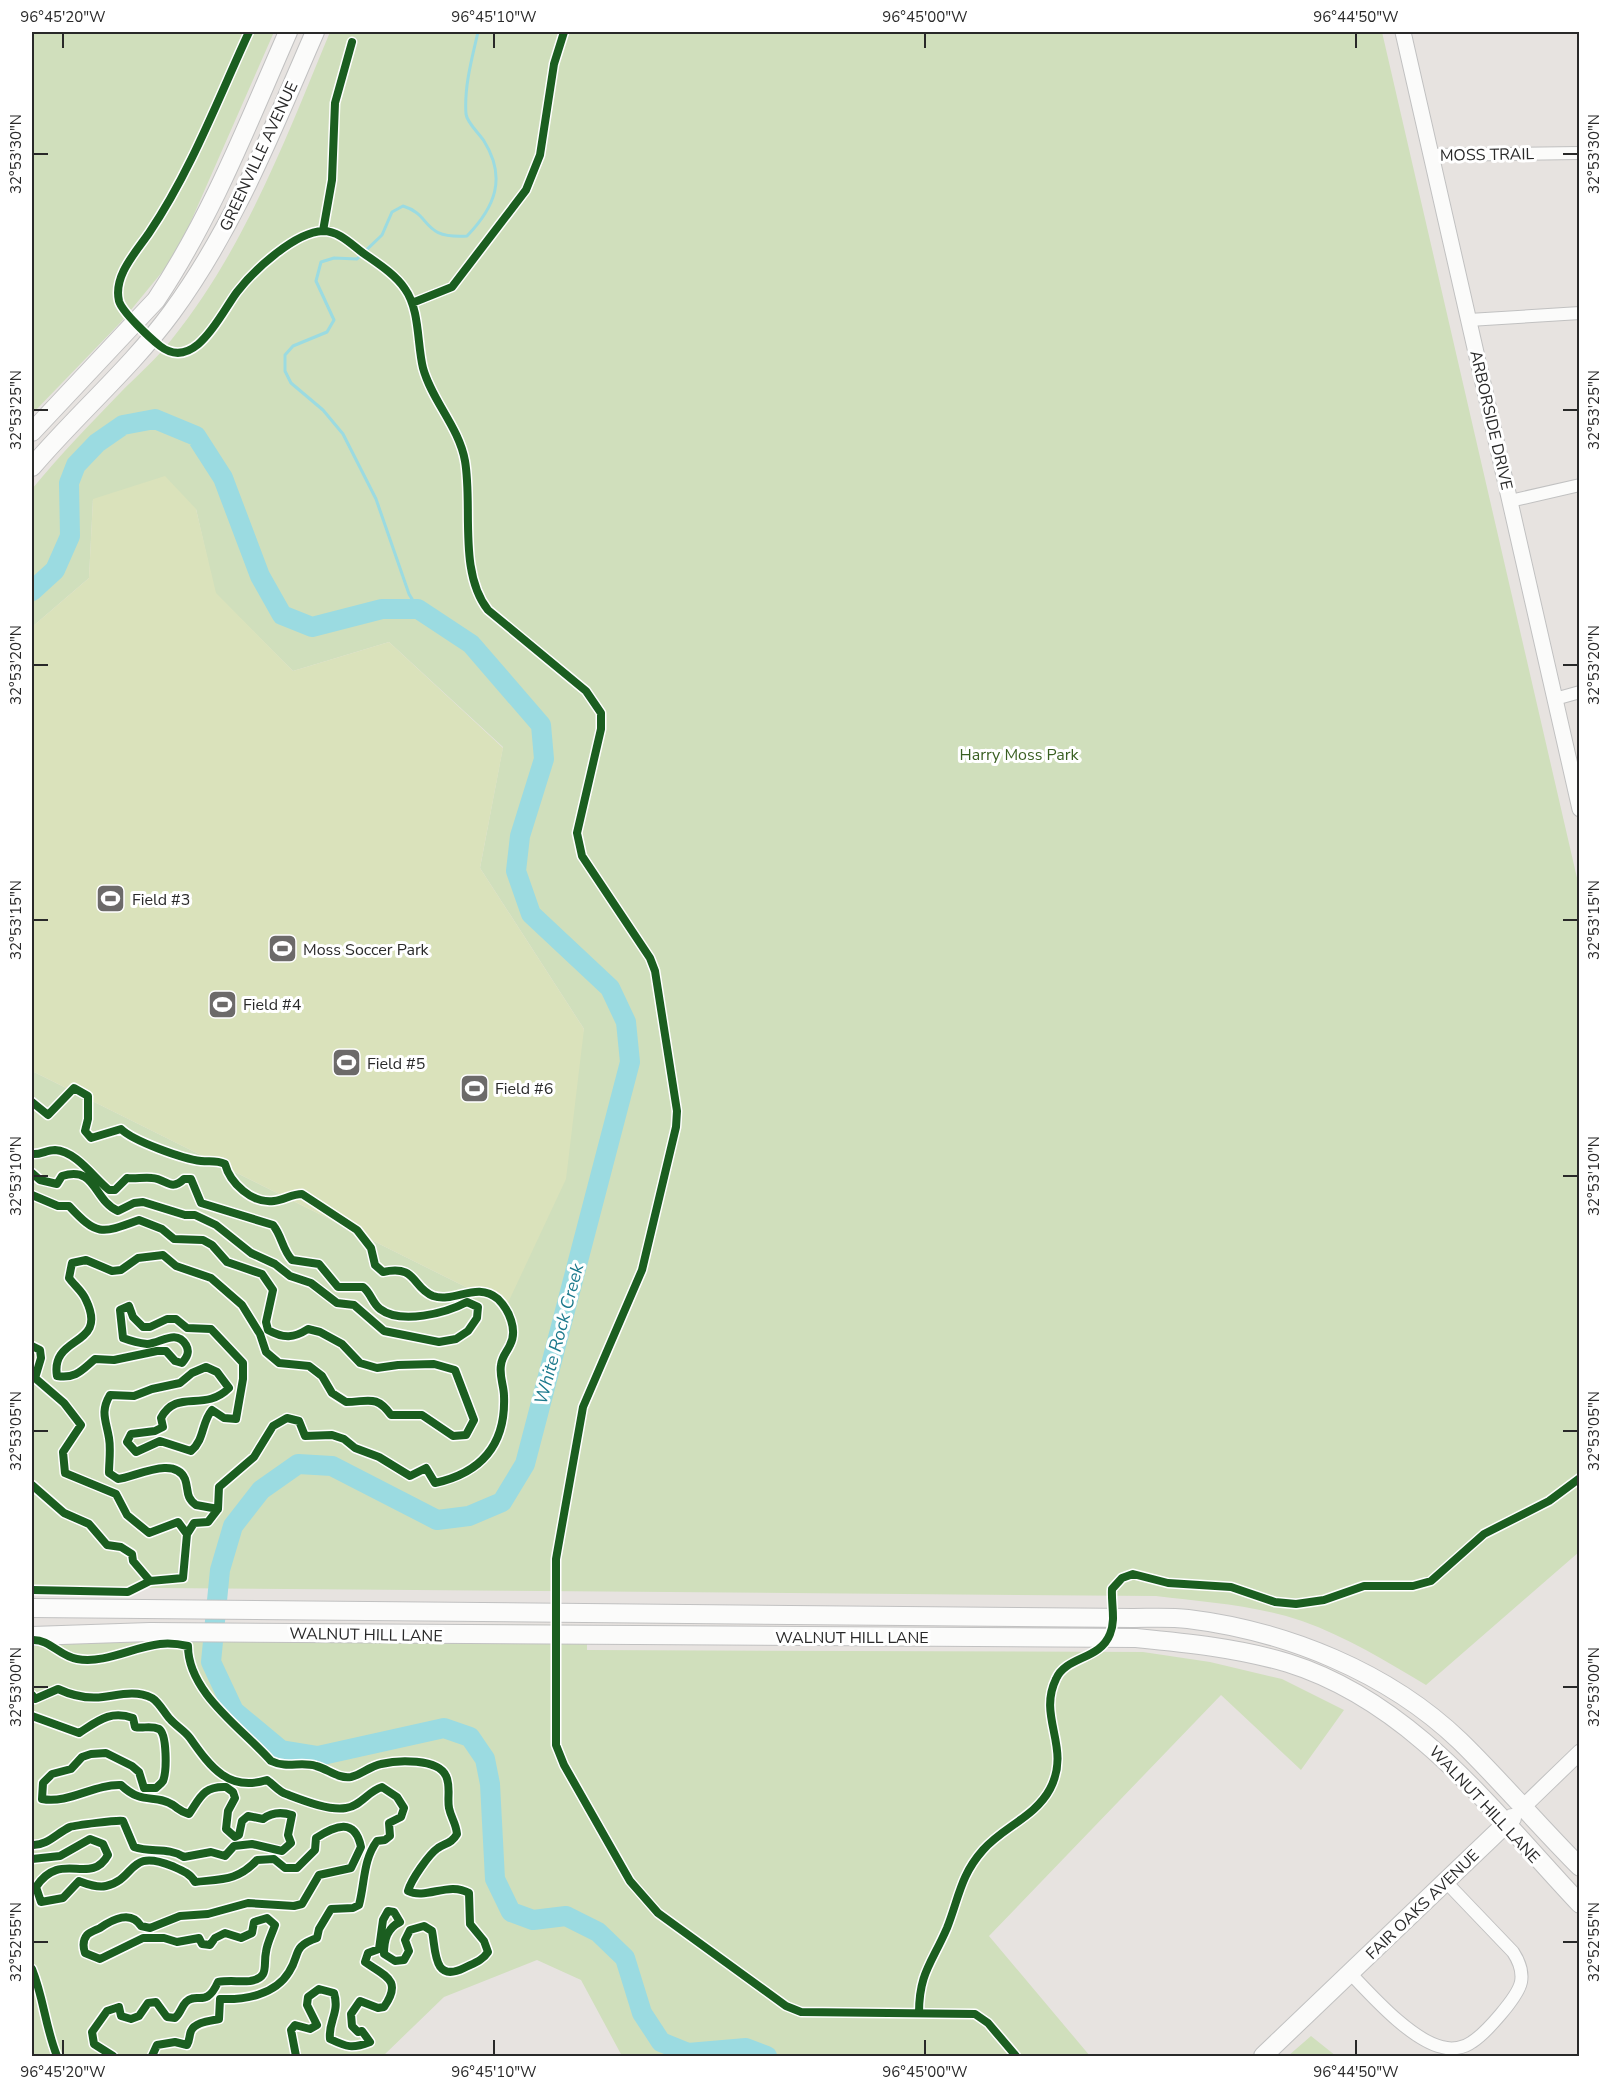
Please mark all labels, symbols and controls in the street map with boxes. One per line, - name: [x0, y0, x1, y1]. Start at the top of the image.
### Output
- text: 96°45'20"W: [20, 7, 106, 27]
- text: 96°45'10"W: [451, 7, 537, 27]
- text: 96°45'00"W: [882, 7, 968, 27]
- text: 96°44'50"W: [1313, 7, 1399, 27]
- street label: GREENVILLE AVENUE: [215, 78, 303, 235]
- text: 32°53'30"N: [6, 114, 26, 194]
- text: 32°53'30"N: [1584, 114, 1604, 194]
- street label: MOSS TRAIL: [1440, 143, 1535, 167]
- street label: ARBORSIDE DRIVE: [1464, 348, 1518, 492]
- text: 32°53'25"N: [6, 370, 26, 450]
- text: 32°53'25"N: [1584, 370, 1604, 450]
- text: 32°53'20"N: [6, 625, 26, 705]
- text: 32°53'20"N: [1584, 625, 1604, 705]
- park label: Harry Moss Park: [960, 744, 1079, 766]
- text: 32°53'15"N: [6, 880, 26, 960]
- text: 32°53'15"N: [1584, 880, 1604, 960]
- sports icon: Field #3: [95, 883, 127, 915]
- place label: Field #3: [132, 889, 190, 911]
- sports icon: Moss Soccer Park: [266, 933, 298, 965]
- place label: Moss Soccer Park: [303, 939, 430, 961]
- sports icon: Field #4: [206, 988, 238, 1020]
- place label: Field #4: [243, 994, 302, 1016]
- sports icon: Field #5: [330, 1047, 362, 1079]
- place label: Field #5: [367, 1053, 425, 1075]
- sports icon: Field #6: [458, 1072, 490, 1104]
- place label: Field #6: [495, 1078, 553, 1100]
- text: 32°53'10"N: [6, 1136, 26, 1216]
- text: 32°53'10"N: [1584, 1136, 1604, 1216]
- water label: White Rock Creek: [529, 1260, 590, 1407]
- text: 32°53'05"N: [6, 1391, 26, 1471]
- text: 32°53'05"N: [1584, 1391, 1604, 1471]
- street label: WALNUT HILL LANE: [289, 1623, 443, 1647]
- street label: WALNUT HILL LANE: [775, 1627, 929, 1649]
- text: 32°53'00"N: [6, 1647, 26, 1727]
- text: 32°53'00"N: [1584, 1647, 1604, 1727]
- street label: WALNUT HILL LANE: [1424, 1741, 1545, 1868]
- street label: FAIR OAKS AVENUE: [1361, 1845, 1484, 1965]
- text: 32°52'55"N: [6, 1902, 26, 1982]
- text: 32°52'55"N: [1584, 1902, 1604, 1982]
- text: 96°45'20"W: [20, 2062, 106, 2082]
- text: 96°45'10"W: [451, 2062, 537, 2082]
- text: 96°45'00"W: [882, 2062, 968, 2082]
- text: 96°44'50"W: [1313, 2062, 1399, 2082]

